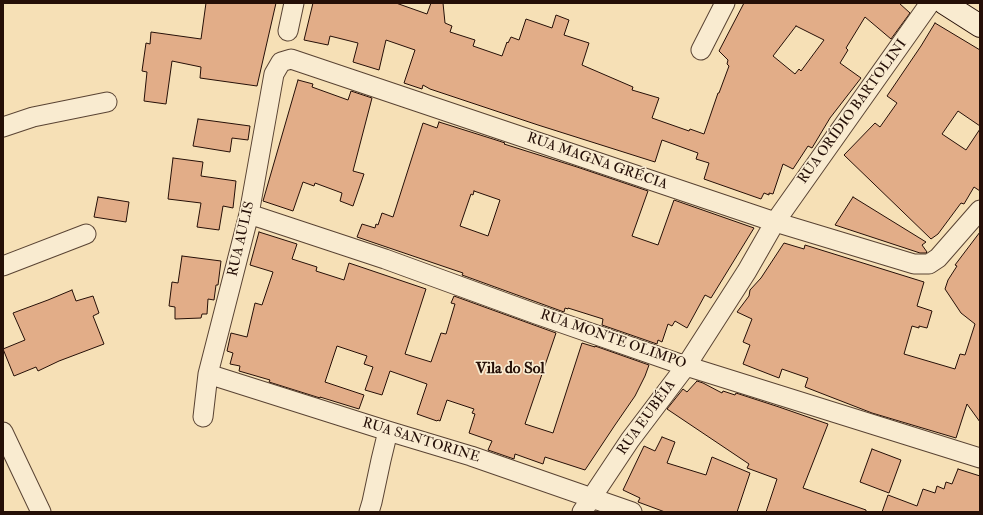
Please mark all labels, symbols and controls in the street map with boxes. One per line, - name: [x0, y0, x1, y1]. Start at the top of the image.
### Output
- street label: RUA ORÍDIO BARTOLINI: [795, 37, 911, 187]
- street label: RUA MAGNA GRÉCIA: [524, 130, 670, 194]
- street label: RUA AULIS: [225, 200, 259, 278]
- street label: RUA MONTE OLIMPO: [538, 307, 688, 373]
- district label: Vila do Sol: [475, 360, 545, 380]
- street label: RUA EUBÉIA: [614, 377, 680, 459]
- street label: RUA SANTORINE: [360, 415, 482, 467]

